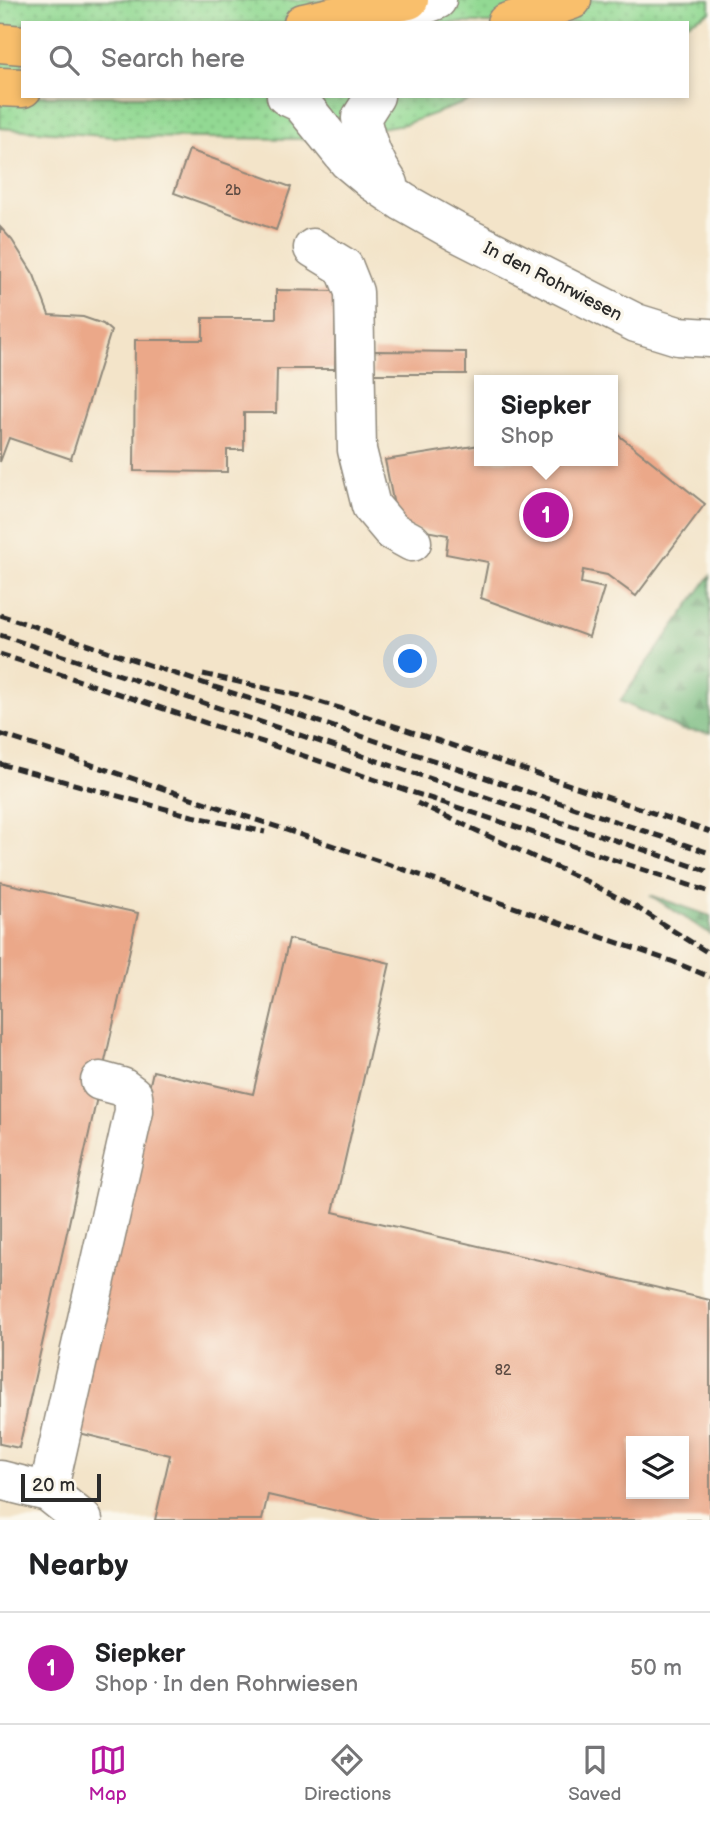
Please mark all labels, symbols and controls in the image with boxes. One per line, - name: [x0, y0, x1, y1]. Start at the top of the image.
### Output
- search box: [21, 21, 689, 98]
- icon: search: [45, 41, 83, 79]
- text: Search here: [101, 44, 245, 75]
- house number: 2b: [225, 182, 241, 199]
- street label: In den Rohrwiesen: [480, 237, 626, 325]
- popup: [474, 375, 618, 466]
- text: Siepker: [501, 391, 591, 422]
- text: Shop: [501, 422, 554, 450]
- pin: 1: [523, 489, 569, 541]
- your location: [393, 644, 427, 678]
- house number: 82: [495, 1362, 512, 1379]
- map controls: [626, 1436, 689, 1499]
- button: layers: [626, 1436, 689, 1499]
- scale bar: [21, 1471, 102, 1503]
- text: 20 m: [32, 1474, 75, 1497]
- text: Nearby: [28, 1548, 128, 1584]
- text: Siepker: [95, 1639, 185, 1670]
- text: 1: [46, 1654, 56, 1682]
- text: 50 m: [630, 1654, 682, 1682]
- text: Shop · In den Rohrwiesen: [95, 1670, 358, 1698]
- tab: Map: [89, 1741, 127, 1806]
- tab: Directions: [304, 1741, 391, 1806]
- tab: Saved: [568, 1741, 621, 1806]

